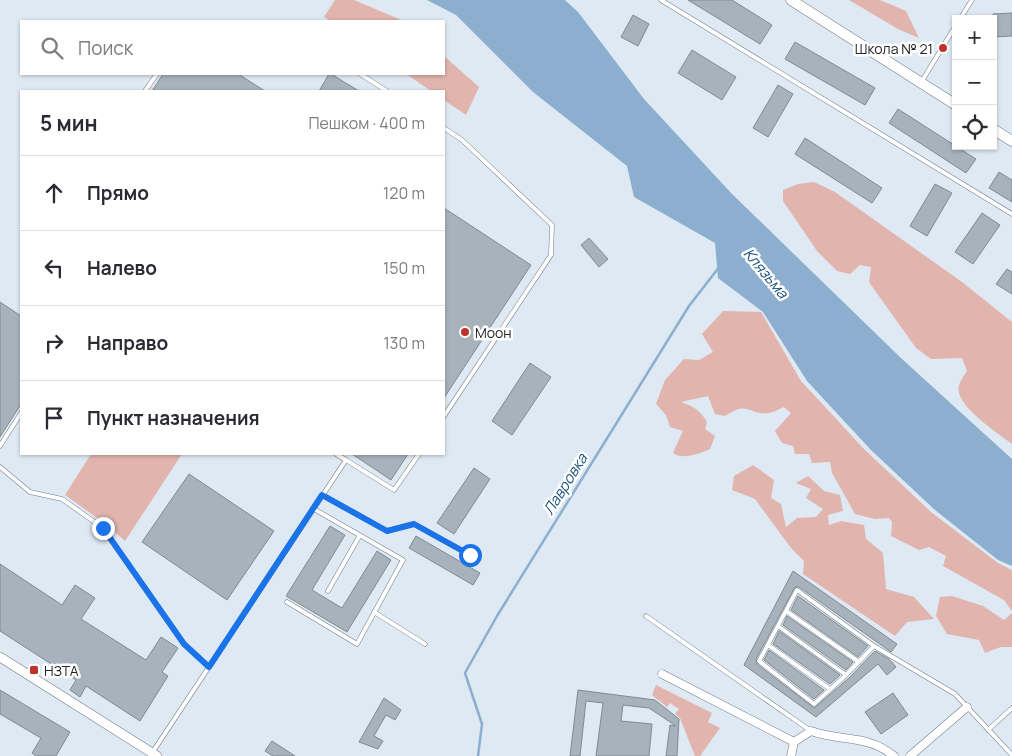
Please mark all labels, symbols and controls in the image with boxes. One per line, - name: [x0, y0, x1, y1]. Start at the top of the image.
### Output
- map controls: [952, 15, 997, 150]
- button: +: [952, 15, 997, 60]
- search box: [20, 20, 445, 75]
- icon: search: [38, 34, 66, 62]
- text: Поиск: [78, 35, 133, 61]
- place label: Школа № 21: [855, 39, 933, 58]
- marker: Школа № 21: [937, 42, 949, 54]
- button: −: [952, 60, 997, 105]
- button: locate: [952, 105, 997, 150]
- text: 5 мин: [40, 109, 98, 137]
- text: Пешком · 400 m: [308, 112, 425, 134]
- icon: ahead: [40, 179, 68, 207]
- text: Прямо: [87, 180, 149, 206]
- text: 120 m: [383, 182, 425, 204]
- water label: Клязьма: [739, 243, 794, 303]
- icon: left: [40, 254, 68, 282]
- text: Налево: [87, 255, 157, 281]
- text: 150 m: [383, 257, 425, 279]
- place label: Моон: [475, 323, 512, 342]
- marker: Моон: [459, 326, 471, 338]
- icon: right: [40, 329, 68, 357]
- text: Направо: [87, 330, 168, 356]
- text: 130 m: [383, 332, 425, 354]
- icon: arrive: [40, 404, 68, 432]
- text: Пункт назначения: [87, 405, 260, 431]
- water label: Лавровка: [538, 449, 592, 519]
- route end: [92, 517, 115, 540]
- route start: [459, 544, 482, 567]
- place label: НЗТА: [44, 661, 79, 680]
- marker: НЗТА: [28, 664, 40, 676]

